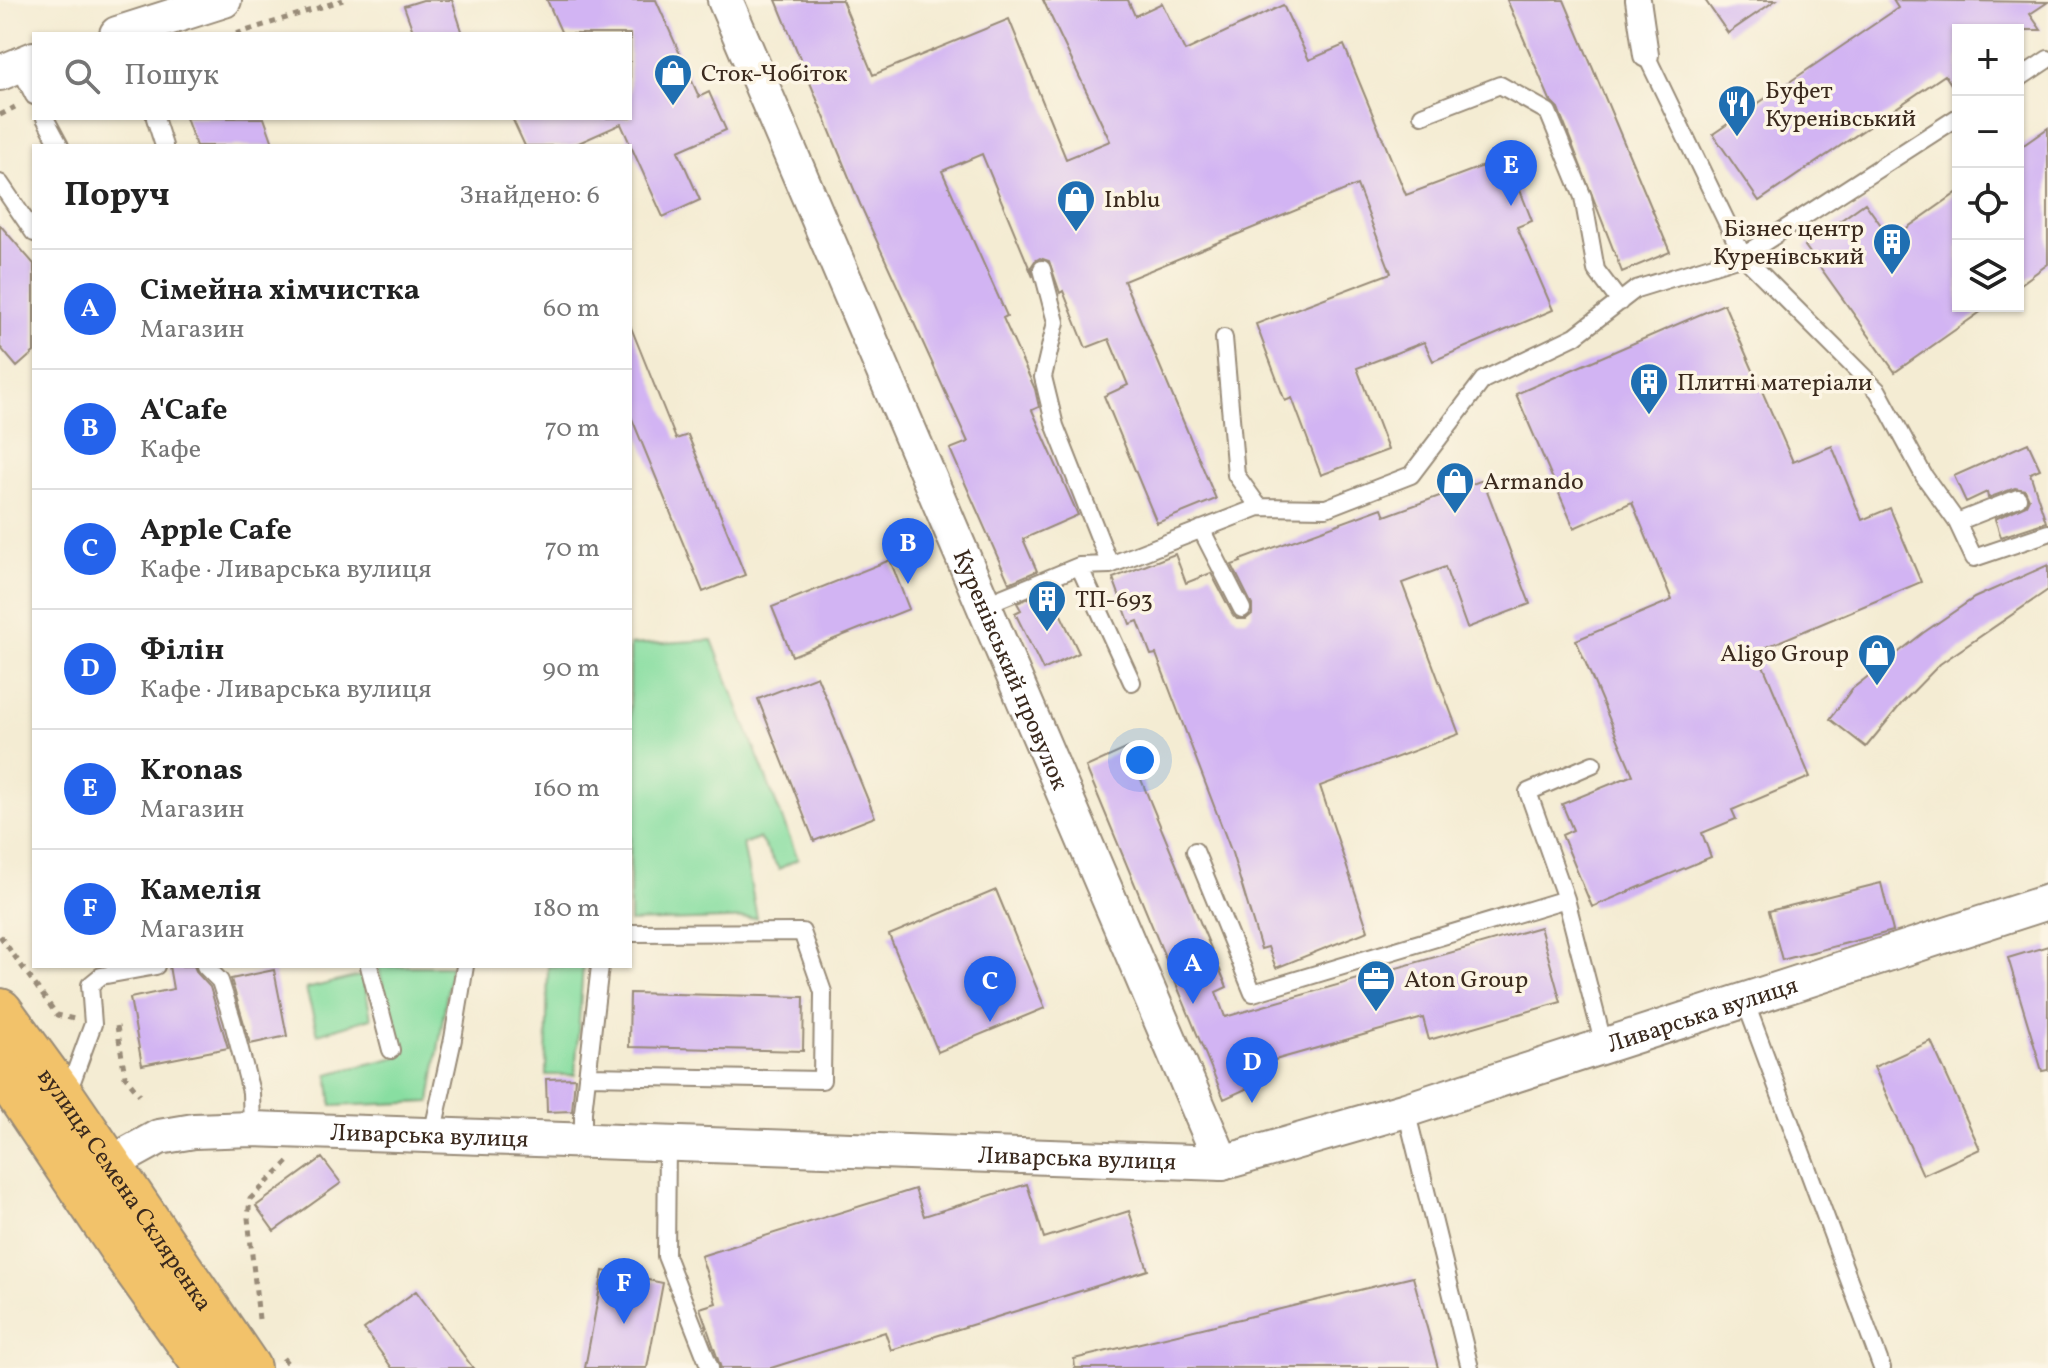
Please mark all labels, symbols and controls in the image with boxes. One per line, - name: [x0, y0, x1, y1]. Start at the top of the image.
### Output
- map controls: [1952, 24, 2024, 312]
- button: +: [1952, 24, 2024, 96]
- search box: [32, 32, 632, 120]
- shop icon: Сток-Чобіток: [652, 52, 694, 107]
- icon: search: [60, 54, 104, 98]
- text: Пошук: [124, 55, 219, 97]
- place label: Сток-Чобіток: [701, 58, 848, 92]
- place label: Буфет Куренівський: [1765, 75, 1916, 137]
- restaurant icon: Буфет Куренівський: [1716, 83, 1758, 138]
- button: −: [1952, 96, 2024, 168]
- pin: E: [1485, 140, 1537, 206]
- button: locate: [1952, 168, 2024, 240]
- text: Поруч: [64, 173, 170, 220]
- text: Знайдено: 6: [459, 178, 600, 214]
- shop icon: Inblu: [1055, 178, 1097, 233]
- place label: Inblu: [1104, 184, 1160, 218]
- place label: Бізнес центр Куренівський: [1713, 213, 1864, 275]
- building icon: Бізнес центр Куренівський: [1871, 221, 1913, 276]
- button: layers: [1952, 240, 2024, 312]
- text: Сімейна хімчистка: [140, 270, 420, 312]
- text: A: [81, 291, 99, 327]
- text: 60 m: [543, 291, 600, 327]
- text: Магазин: [140, 312, 244, 348]
- building icon: Плитні матеріали: [1628, 361, 1670, 416]
- place label: Плитні матеріали: [1677, 367, 1872, 401]
- text: A'Cafe: [140, 390, 228, 432]
- text: B: [81, 411, 99, 447]
- text: 70 m: [545, 411, 600, 447]
- text: Кафе: [140, 432, 201, 468]
- shop icon: Armando: [1434, 460, 1476, 515]
- place label: Armando: [1483, 466, 1584, 500]
- text: Apple Cafe: [140, 510, 292, 552]
- pin: B: [882, 518, 934, 584]
- text: C: [82, 531, 98, 567]
- text: 70 m: [545, 531, 600, 567]
- street label: Куренівський провулок: [943, 545, 1076, 796]
- text: Кафе · Ливарська вулиця: [140, 552, 432, 588]
- building icon: ТП-693: [1026, 578, 1068, 633]
- place label: ТП-693: [1075, 584, 1153, 618]
- text: Філін: [140, 630, 224, 672]
- shop icon: Aligo Group: [1856, 632, 1898, 687]
- place label: Aligo Group: [1720, 638, 1849, 672]
- text: D: [80, 651, 100, 687]
- text: 90 m: [542, 651, 600, 687]
- text: Кафе · Ливарська вулиця: [140, 672, 432, 708]
- your location: [1120, 740, 1160, 780]
- text: Kronas: [140, 750, 243, 792]
- text: E: [82, 771, 98, 807]
- text: 160 m: [533, 771, 600, 807]
- text: Магазин: [140, 792, 244, 828]
- text: Камелія: [140, 870, 261, 912]
- text: F: [82, 891, 98, 927]
- text: 180 m: [533, 891, 600, 927]
- text: Магазин: [140, 912, 244, 948]
- pin: A: [1167, 938, 1219, 1004]
- pin: C: [964, 956, 1016, 1022]
- office icon: Aton Group: [1355, 958, 1397, 1013]
- place label: Aton Group: [1404, 964, 1528, 998]
- street label: Ливарська вулиця: [1603, 969, 1803, 1063]
- pin: D: [1226, 1037, 1278, 1103]
- street label: вулиця Семена Скляренка: [28, 1062, 219, 1319]
- street label: Ливарська вулиця: [329, 1117, 529, 1158]
- street label: Ливарська вулиця: [977, 1139, 1177, 1180]
- pin: F: [598, 1258, 650, 1324]

